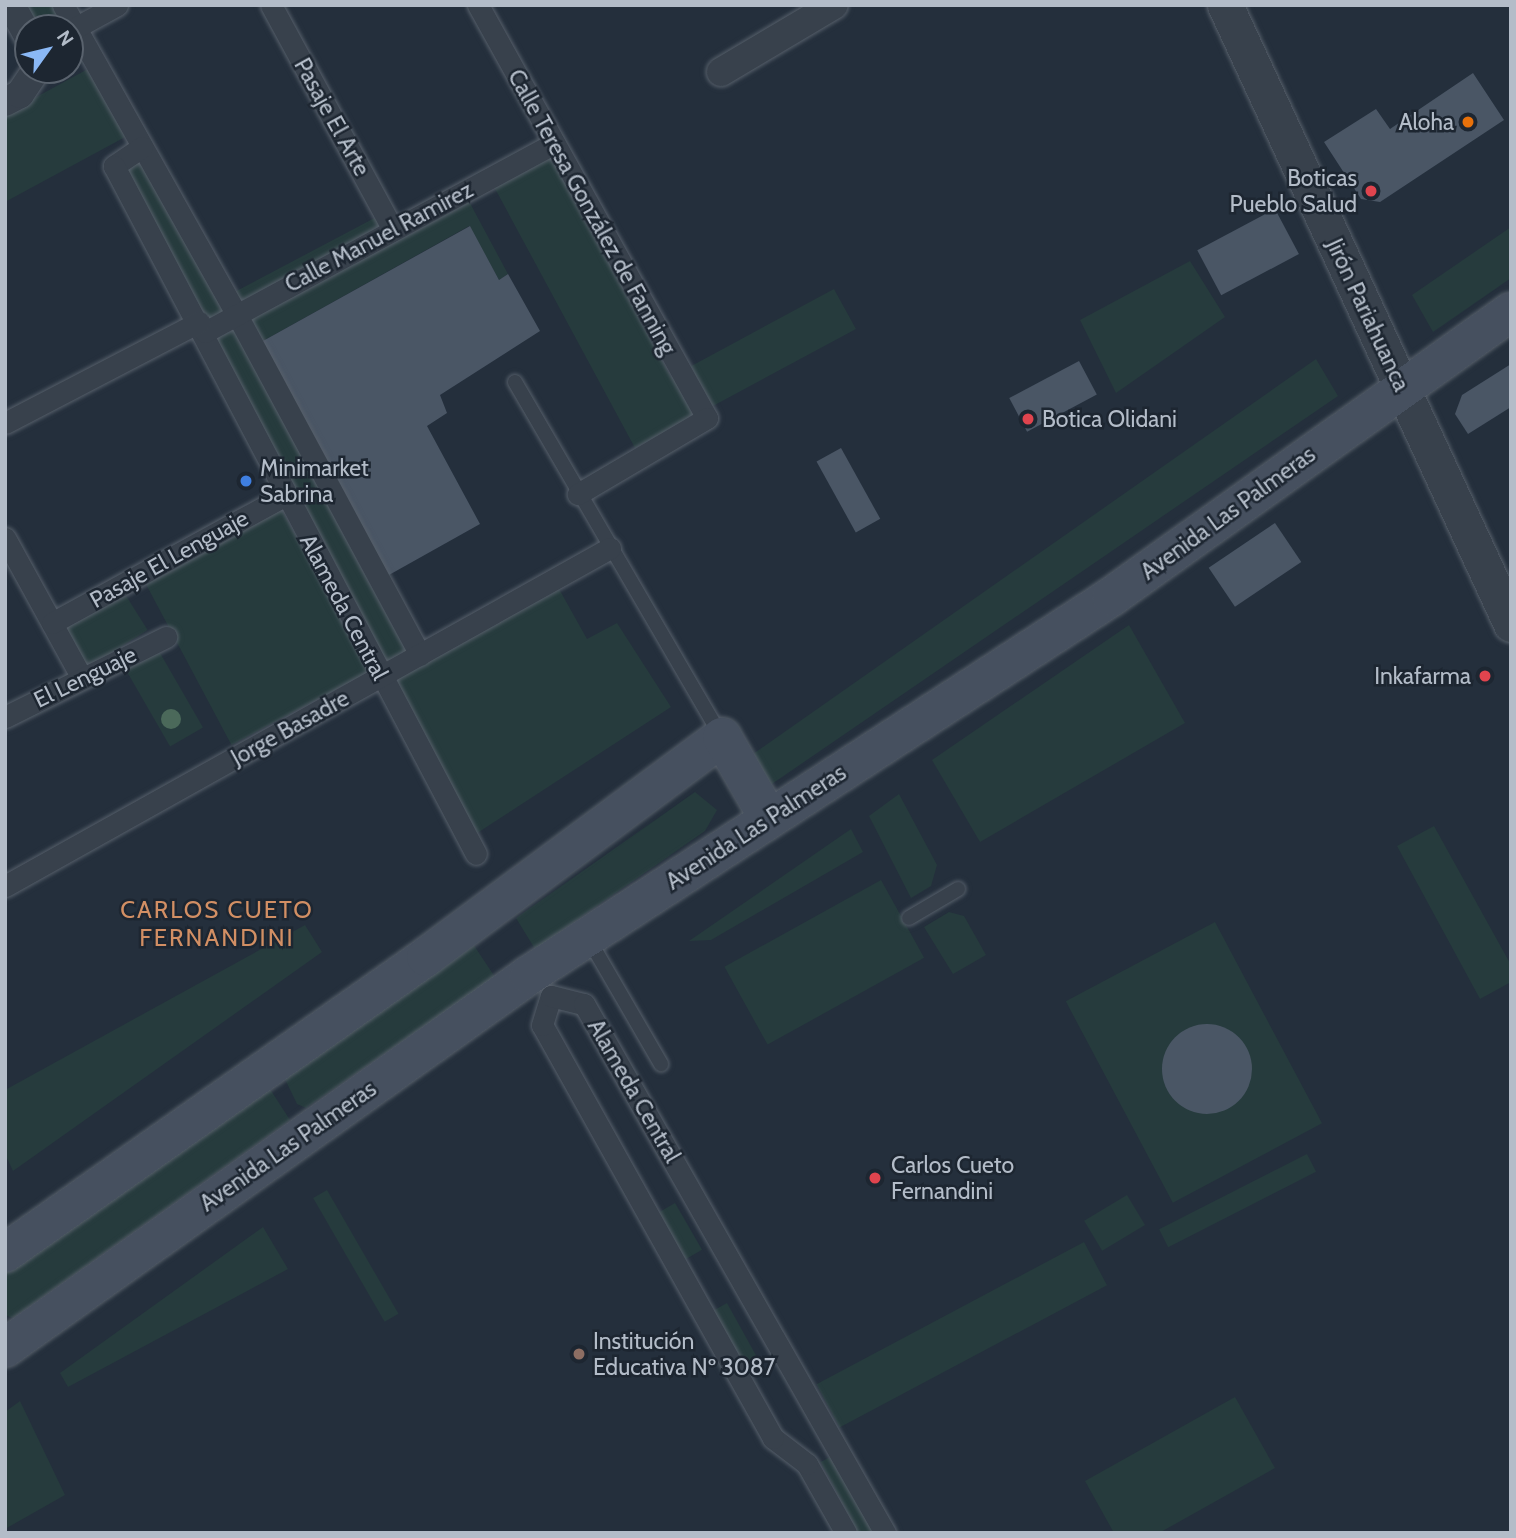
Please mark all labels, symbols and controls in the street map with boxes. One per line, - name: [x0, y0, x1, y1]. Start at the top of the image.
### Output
- north arrow: [14, 14, 84, 84]
- text: N: [52, 26, 78, 50]
- street label: Pasaje El Arte: [288, 53, 376, 181]
- street label: Calle Teresa González de Fanning: [502, 65, 682, 359]
- place label: Aloha: [1399, 108, 1454, 136]
- marker: Aloha: [1460, 114, 1476, 130]
- place label: Boticas Pueblo Salud: [1230, 164, 1357, 218]
- street label: Calle Manuel Ramirez: [280, 176, 478, 298]
- marker: Boticas Pueblo Salud: [1363, 183, 1379, 199]
- street label: Jirón Pariahuanca: [1321, 234, 1415, 396]
- place label: Botica Olidani: [1042, 405, 1177, 433]
- marker: Botica Olidani: [1020, 411, 1036, 427]
- street label: Avenida Las Palmeras: [1135, 440, 1321, 586]
- place label: Minimarket Sabrina: [260, 454, 369, 508]
- marker: Minimarket Sabrina: [238, 473, 254, 489]
- street label: Pasaje El Lenguaje: [85, 504, 253, 614]
- street label: Alameda Central: [294, 529, 394, 685]
- street label: El Lenguaje: [29, 640, 141, 714]
- place label: Inkafarma: [1374, 662, 1471, 690]
- marker: Inkafarma: [1477, 668, 1493, 684]
- street label: Jorge Basadre: [226, 684, 354, 772]
- street label: Avenida Las Palmeras: [661, 758, 851, 896]
- district label: CARLOS CUETO FERNANDINI: [122, 896, 312, 952]
- street label: Alameda Central: [582, 1014, 686, 1168]
- street label: Avenida Las Palmeras: [194, 1075, 382, 1217]
- place label: Carlos Cueto Fernandini: [891, 1151, 1014, 1205]
- marker: Carlos Cueto Fernandini: [865, 1168, 885, 1188]
- place label: Institución Educativa Nº 3087: [593, 1327, 775, 1381]
- marker: Institución Educativa Nº 3087: [571, 1346, 587, 1362]

